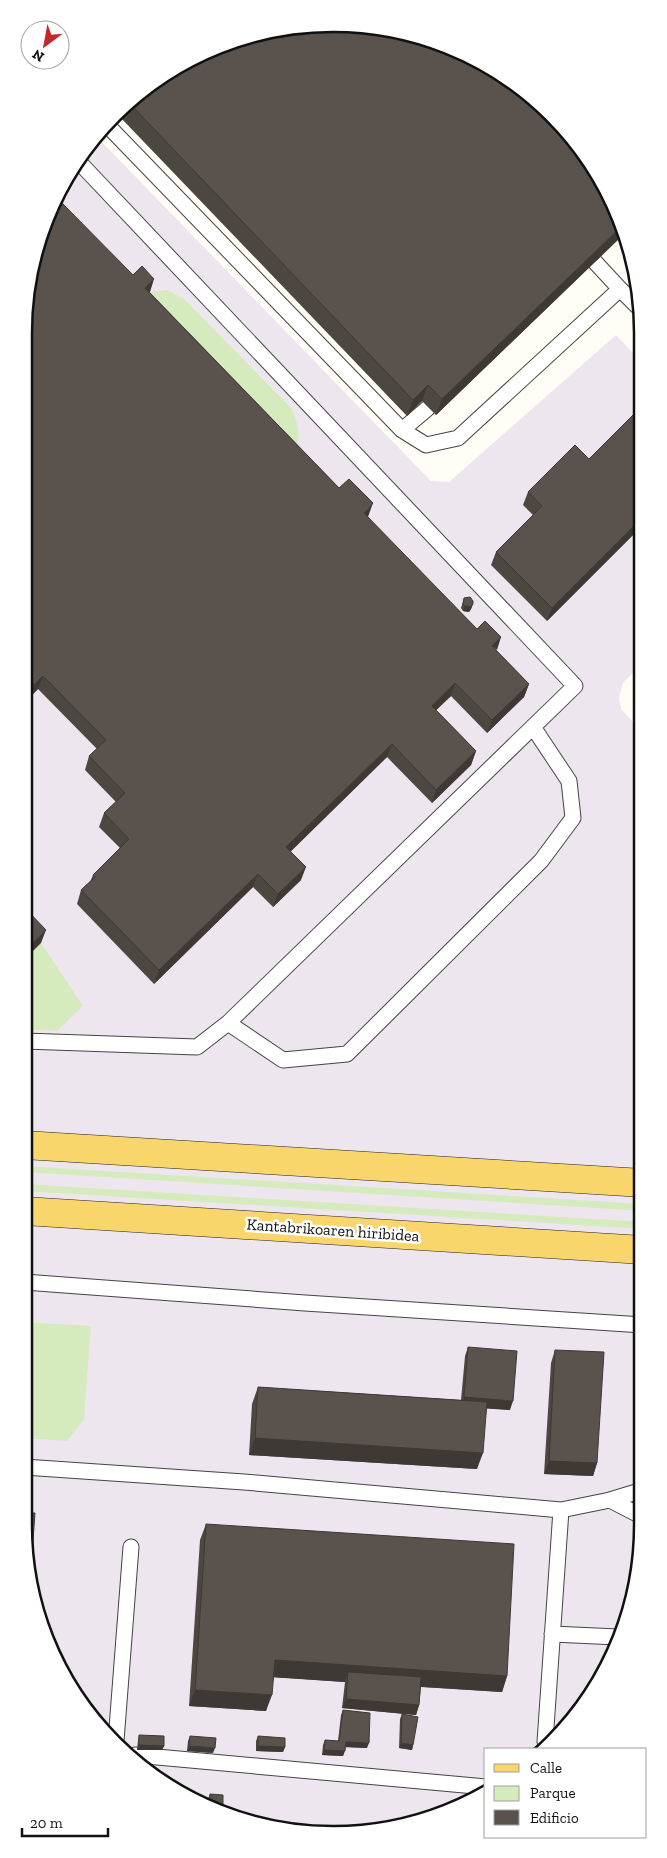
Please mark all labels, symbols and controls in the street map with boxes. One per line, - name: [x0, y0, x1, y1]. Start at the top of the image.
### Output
- north arrow: [20, 20, 70, 70]
- text: N: [29, 45, 47, 66]
- street label: Kantabrikoaren hiribidea: [246, 1214, 420, 1246]
- legend: [484, 1748, 647, 1838]
- text: Calle: [530, 1759, 562, 1777]
- text: Parque: [530, 1784, 576, 1802]
- scale bar: [22, 1806, 109, 1838]
- text: Edificio: [530, 1809, 579, 1827]
- text: 20 m: [30, 1814, 63, 1832]

